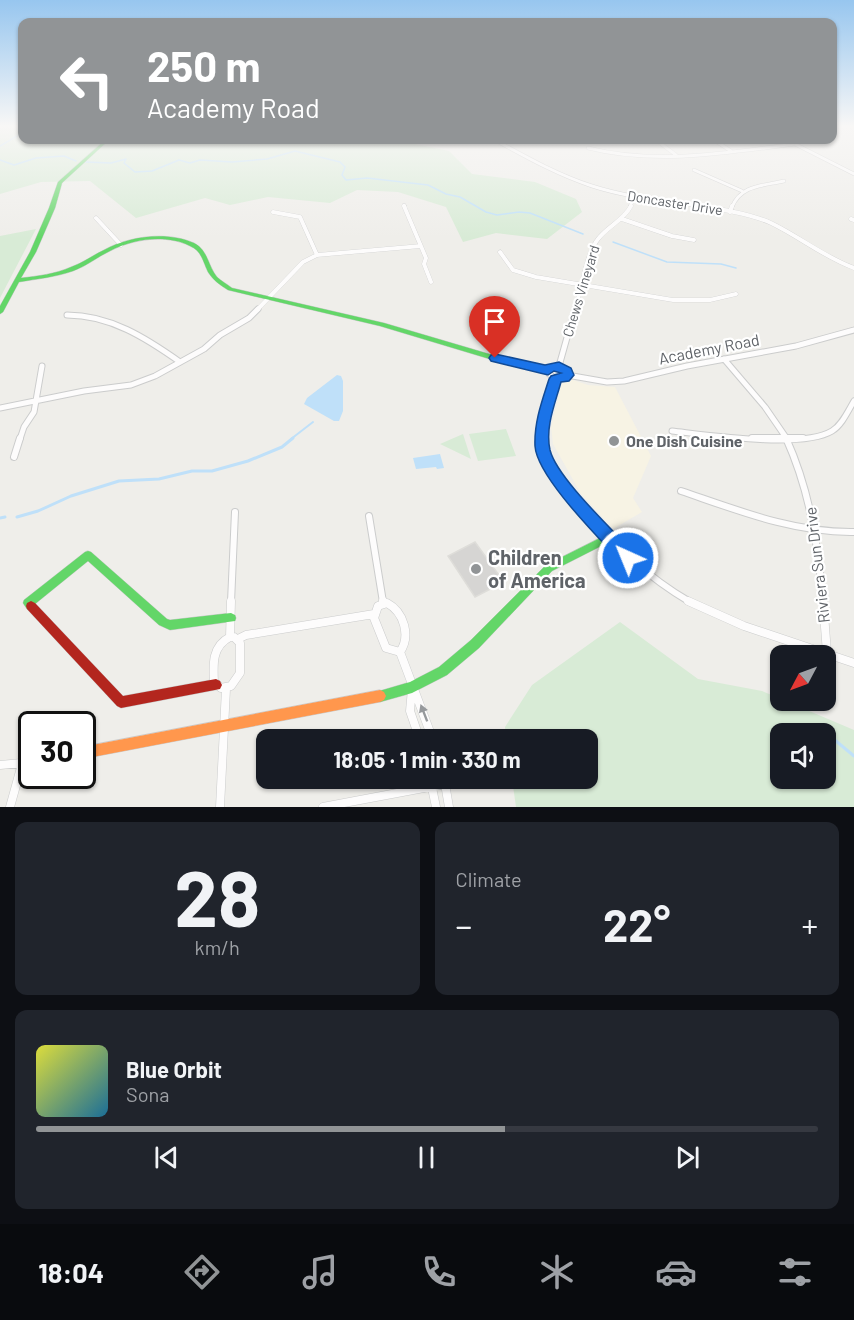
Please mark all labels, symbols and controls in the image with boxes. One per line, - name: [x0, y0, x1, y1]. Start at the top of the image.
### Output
- text: 250 m: [147, 40, 261, 90]
- icon: left: [48, 42, 126, 120]
- text: Academy Road: [147, 91, 320, 123]
- street label: Doncaster Drive: [626, 187, 724, 218]
- street label: Chews Vineyard: [558, 243, 603, 339]
- pin: [469, 296, 520, 358]
- icon: arrive: [478, 305, 511, 338]
- street label: Academy Road: [657, 329, 761, 368]
- place label: One Dish Cuisine: [626, 431, 743, 450]
- marker: One Dish Cuisine: [607, 434, 621, 448]
- street label: Riviera Sun Drive: [800, 506, 833, 624]
- position arrow: [596, 526, 660, 590]
- place label: Children of America: [488, 545, 586, 592]
- marker: Children of America: [469, 562, 483, 576]
- north arrow: [770, 645, 836, 711]
- map controls: [770, 645, 836, 789]
- one-way arrow: [418, 704, 428, 722]
- speed limit sign: 30: [18, 711, 96, 789]
- button: sound: [770, 723, 836, 789]
- text: 18:05 · 1 min · 330 m: [333, 746, 521, 772]
- text: 28: [174, 849, 260, 943]
- text: Climate: [456, 867, 522, 891]
- text: 22°: [603, 897, 670, 951]
- text: −: [456, 905, 472, 945]
- text: +: [801, 905, 818, 945]
- text: km/h: [195, 935, 240, 959]
- text: Blue Orbit: [126, 1056, 222, 1082]
- text: Sona: [126, 1082, 170, 1106]
- icon: previous: [150, 1141, 183, 1174]
- icon: pause: [410, 1141, 443, 1174]
- icon: next: [671, 1141, 704, 1174]
- icon: directions: [181, 1251, 223, 1293]
- icon: music: [299, 1251, 341, 1293]
- icon: phone: [418, 1251, 460, 1293]
- icon: climate: [536, 1251, 578, 1293]
- icon: car: [655, 1251, 697, 1293]
- icon: filters: [774, 1251, 816, 1293]
- text: 18:04: [38, 1256, 104, 1288]

